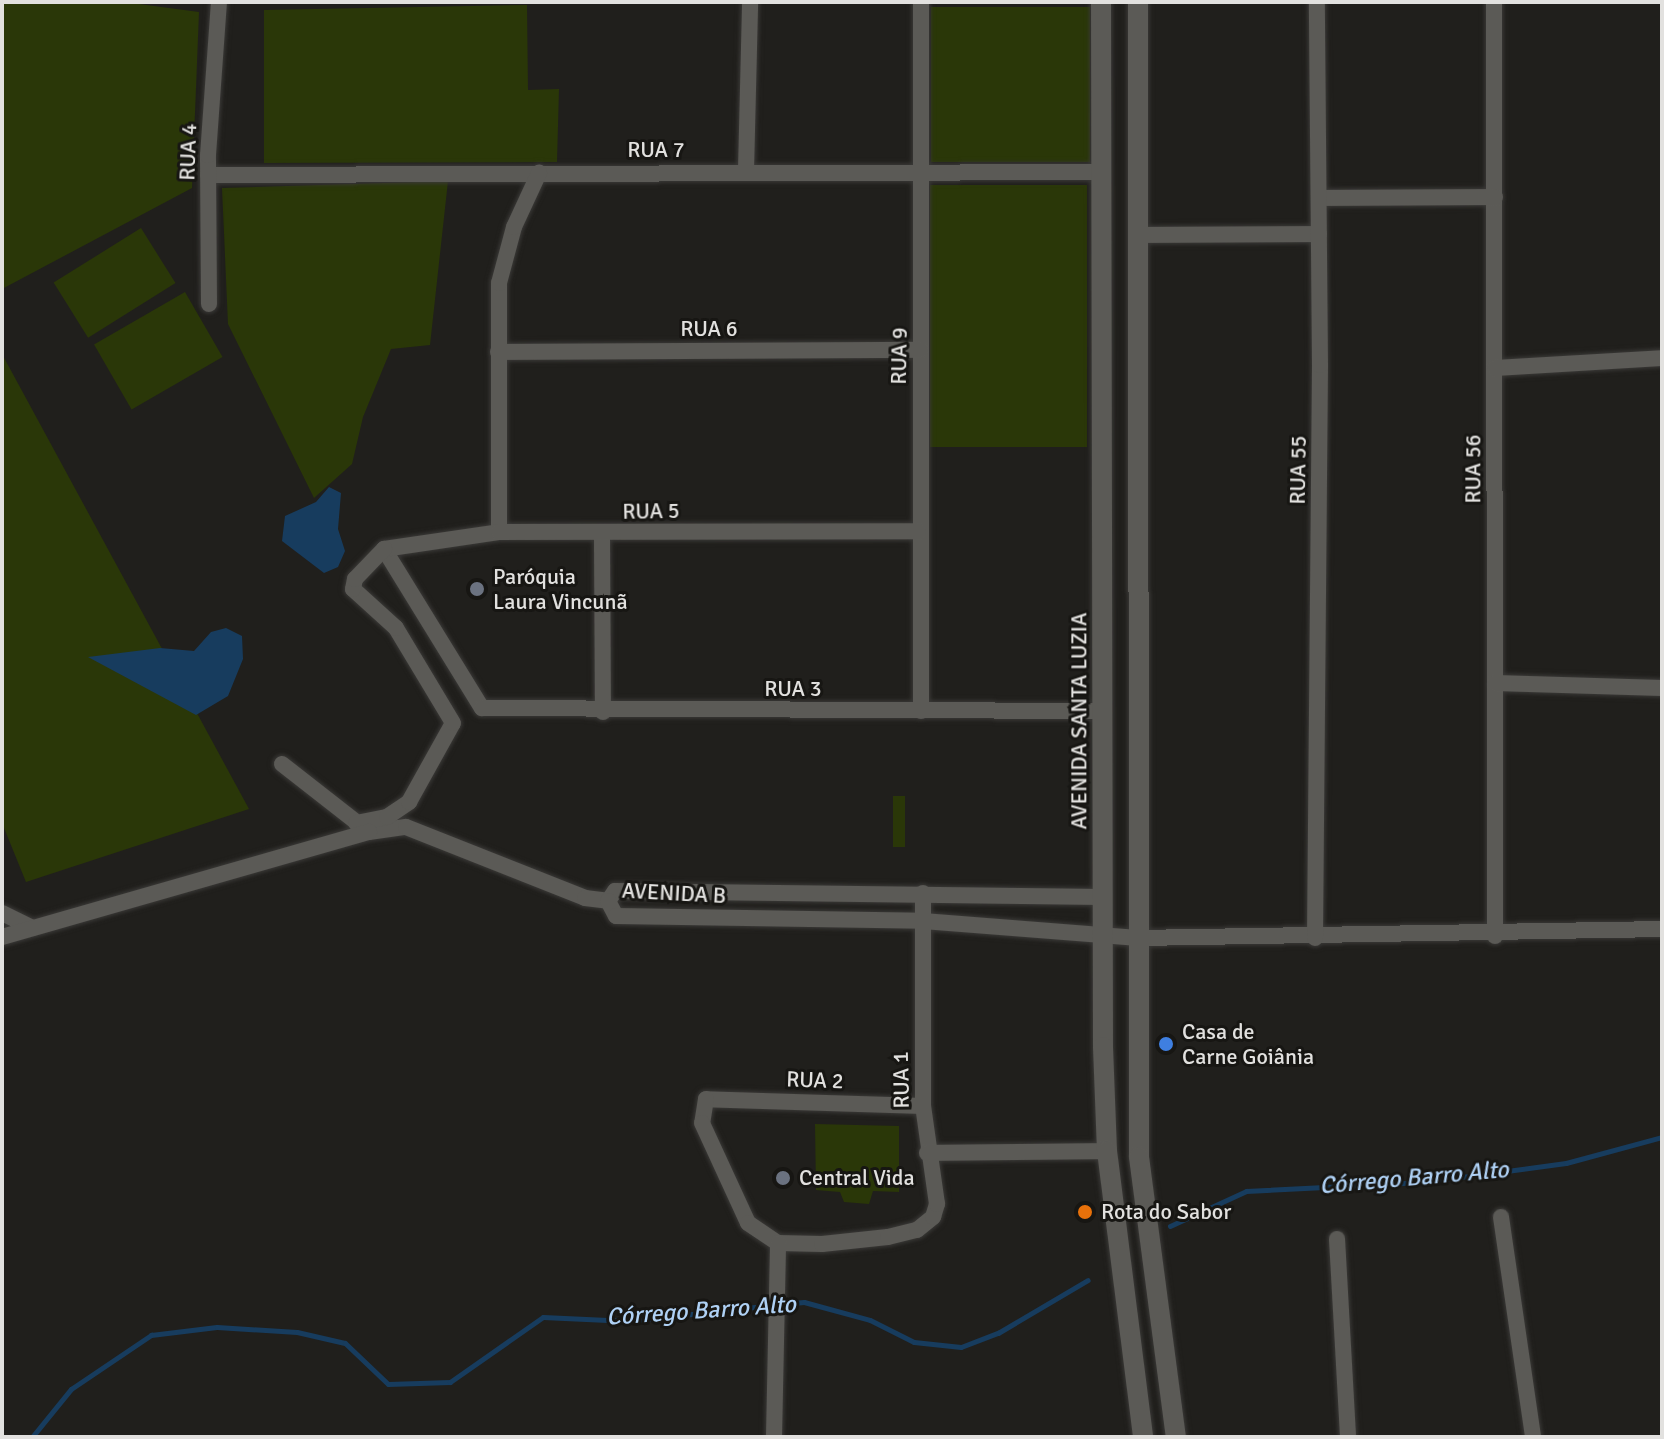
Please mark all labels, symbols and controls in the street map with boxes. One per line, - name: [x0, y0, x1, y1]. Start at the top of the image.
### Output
- street label: RUA 4: [174, 123, 202, 181]
- street label: RUA 7: [627, 137, 685, 163]
- street label: RUA 6: [680, 316, 738, 342]
- street label: RUA 9: [885, 327, 913, 385]
- street label: RUA 56: [1460, 434, 1486, 504]
- street label: RUA 55: [1284, 435, 1312, 505]
- street label: RUA 5: [622, 497, 680, 525]
- place label: Paróquia Laura Vincunã: [493, 563, 628, 614]
- marker: Paróquia Laura Vincunã: [468, 580, 486, 598]
- street label: AVENIDA SANTA LUZIA: [1066, 613, 1092, 829]
- street label: RUA 3: [764, 676, 822, 702]
- street label: AVENIDA B: [621, 877, 727, 909]
- place label: Casa de Carne Goiânia: [1182, 1018, 1314, 1070]
- marker: Casa de Carne Goiânia: [1157, 1035, 1175, 1053]
- street label: RUA 1: [887, 1051, 915, 1109]
- street label: RUA 2: [786, 1066, 844, 1094]
- water label: Córrego Barro Alto: [1318, 1155, 1510, 1201]
- place label: Central Vida: [799, 1165, 915, 1191]
- marker: Central Vida: [774, 1169, 792, 1187]
- place label: Rota do Sabor: [1101, 1199, 1231, 1225]
- marker: Rota do Sabor: [1076, 1203, 1094, 1221]
- water label: Córrego Barro Alto: [605, 1290, 797, 1332]

